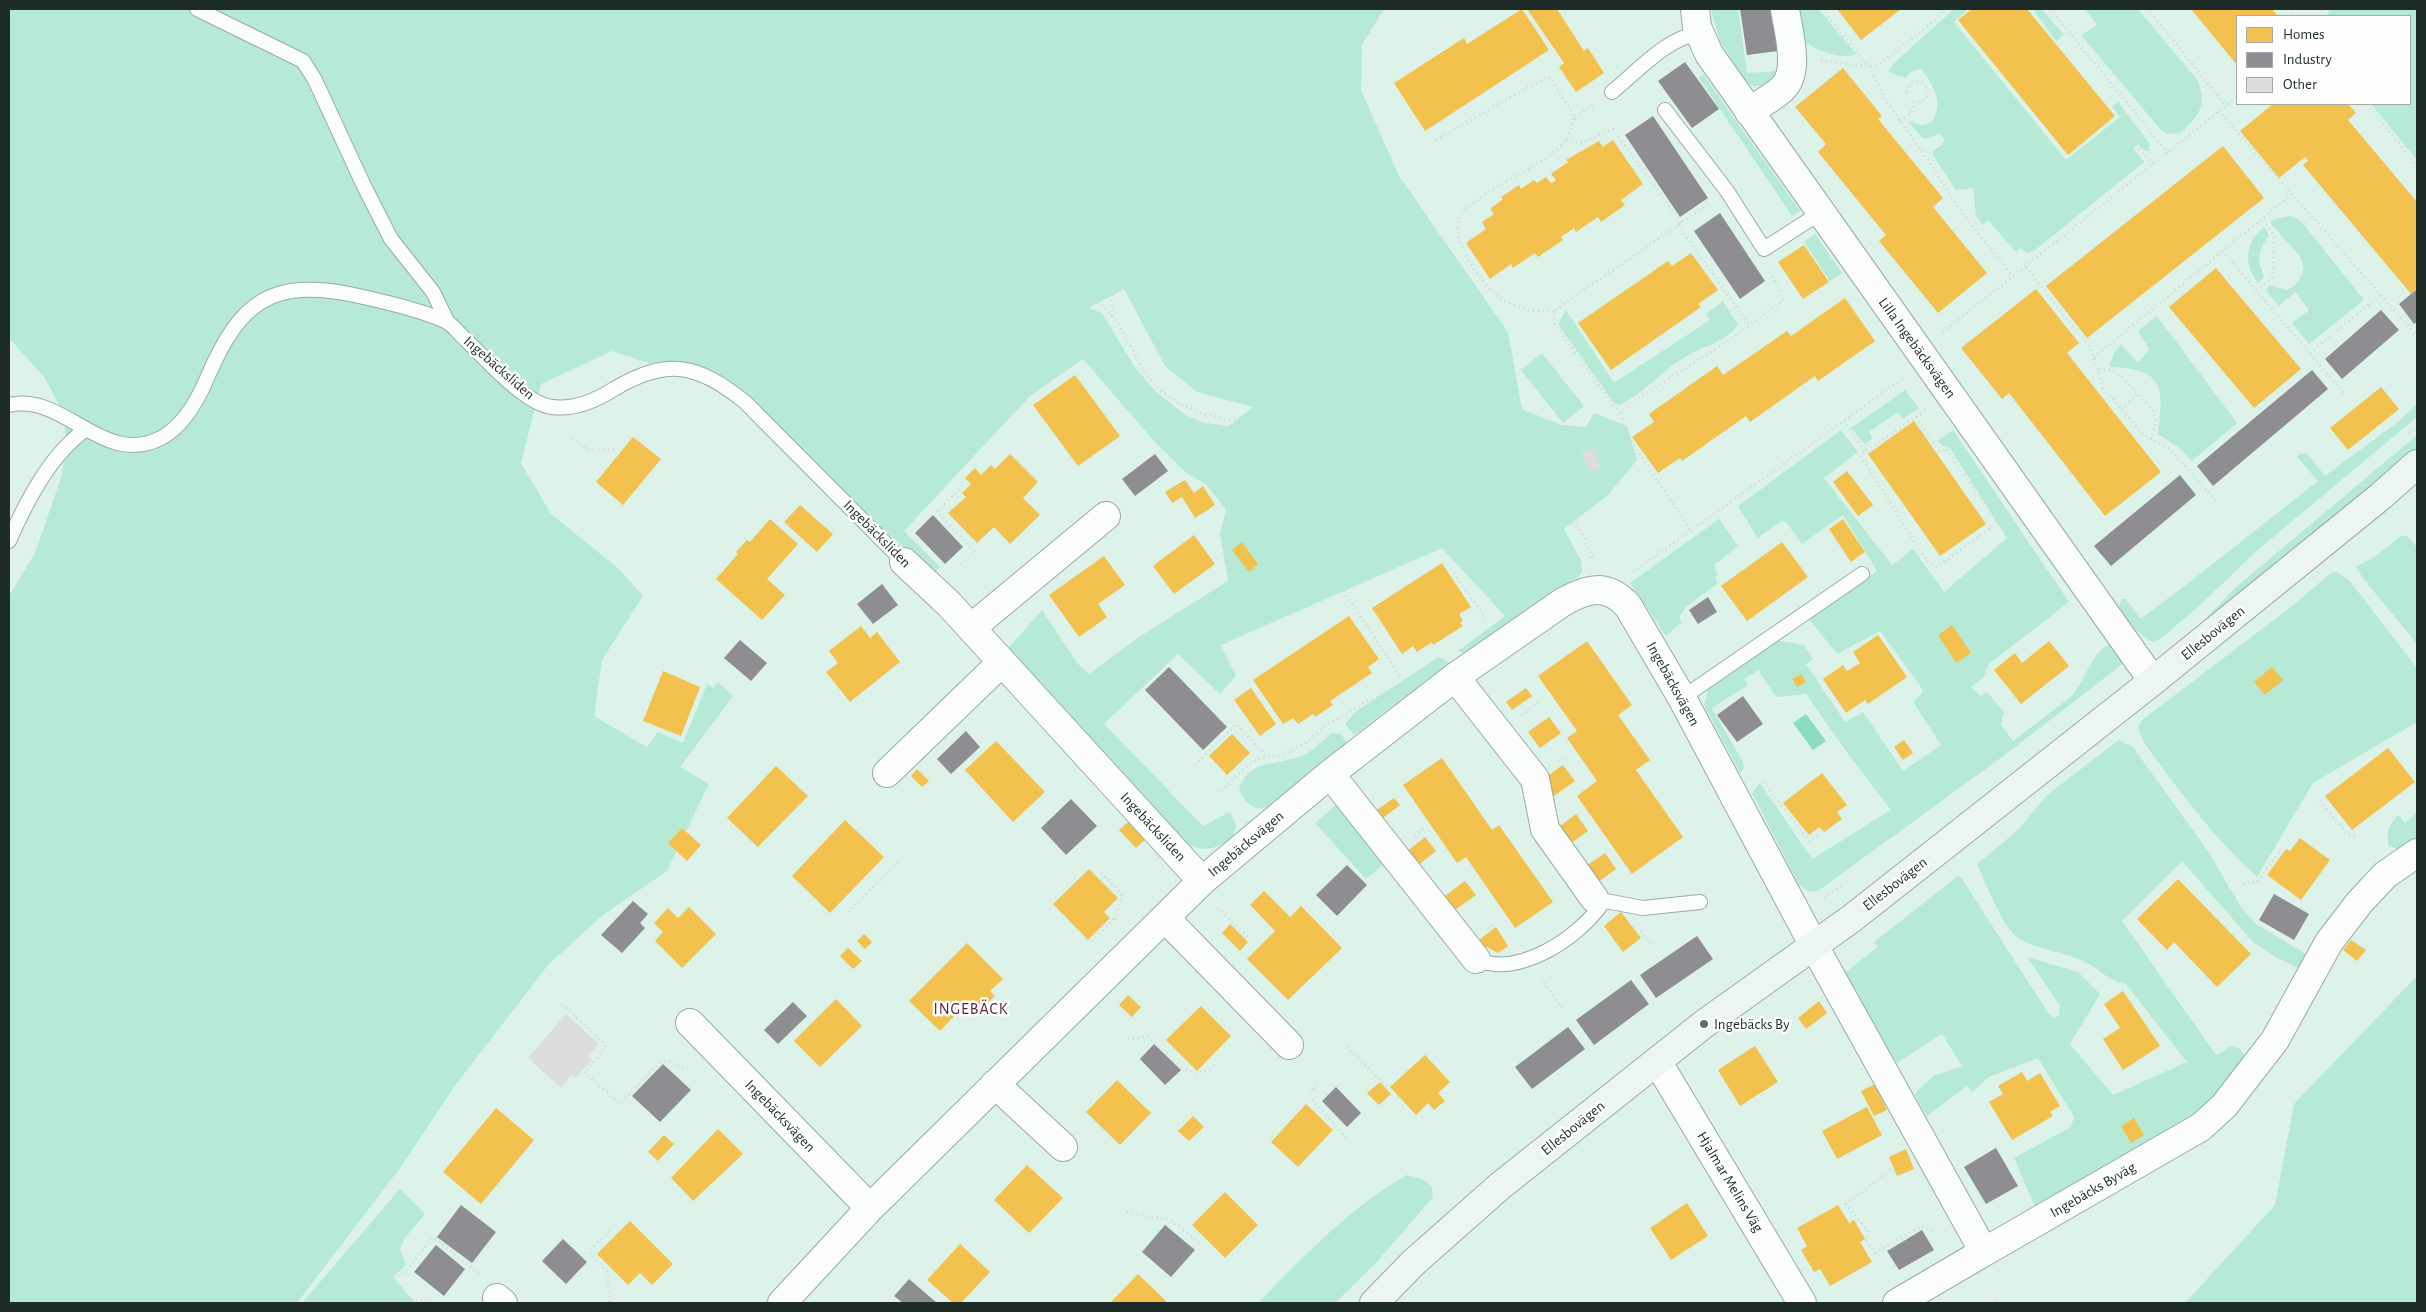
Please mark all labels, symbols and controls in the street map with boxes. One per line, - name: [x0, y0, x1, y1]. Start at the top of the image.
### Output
- legend: [2236, 15, 2411, 105]
- text: Homes: [2283, 27, 2325, 42]
- text: Industry: [2283, 52, 2332, 67]
- text: Other: [2283, 77, 2317, 92]
- street label: Lilla Ingebäcksvägen: [1874, 294, 1960, 402]
- street label: Ingebäcksliden: [460, 332, 538, 404]
- street label: Ingebäcksliden: [839, 496, 915, 572]
- street label: Ellesbovägen: [2177, 602, 2249, 664]
- street label: Ingebäcksvägen: [1642, 639, 1704, 729]
- street label: Ingebäcksliden: [1116, 789, 1190, 865]
- street label: Ingebäcksvägen: [1204, 807, 1288, 881]
- street label: Ellesbovägen: [1859, 853, 1931, 915]
- district label: INGEBÄCK: [933, 999, 1009, 1019]
- place label: Ingebäcks By: [1714, 1015, 1790, 1033]
- marker: Ingebäcks By: [1698, 1018, 1710, 1030]
- street label: Ingebäcksvägen: [741, 1076, 819, 1156]
- street label: Ellesbovägen: [1537, 1097, 1609, 1159]
- street label: Hjalmar Melins Väg: [1693, 1128, 1767, 1236]
- street label: Ingebäcks Byväg: [2047, 1158, 2139, 1222]

